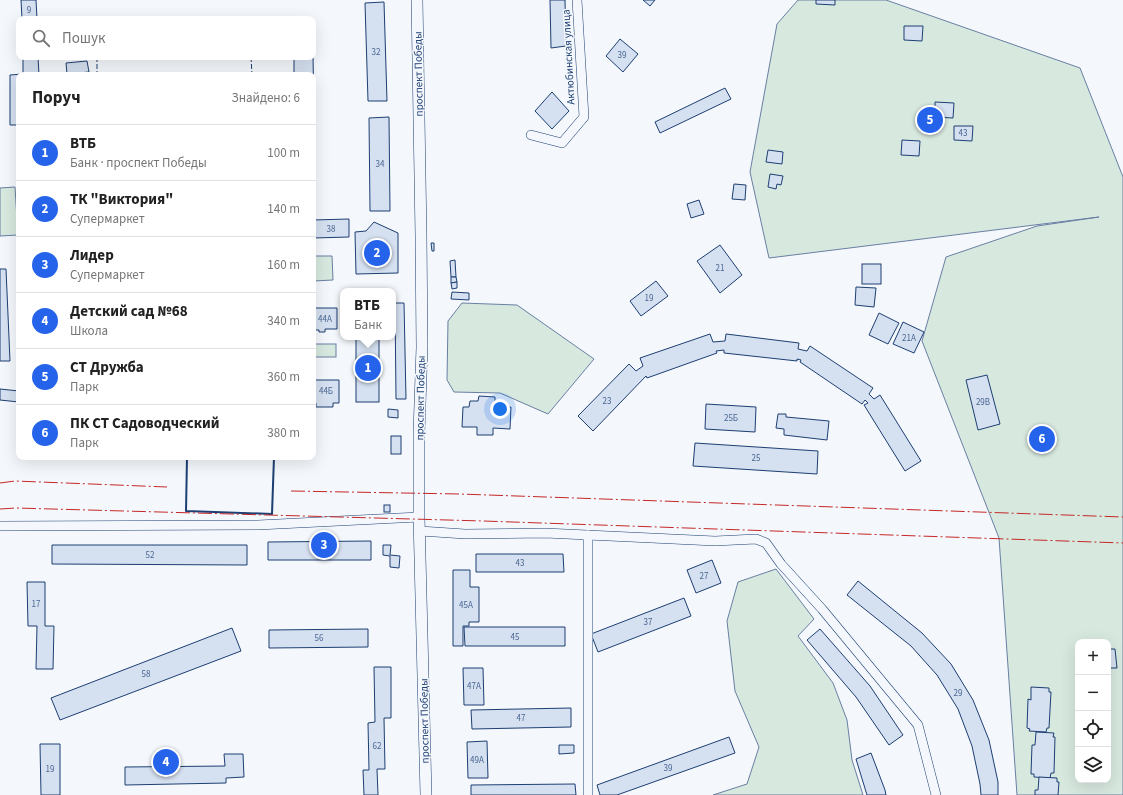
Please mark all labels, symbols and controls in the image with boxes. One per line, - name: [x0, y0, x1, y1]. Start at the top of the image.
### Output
- house number: 9: [27, 4, 32, 17]
- street label: Актюбинская улица: [559, 9, 578, 105]
- search box: [16, 16, 316, 60]
- icon: search: [30, 27, 52, 49]
- text: Пошук: [62, 28, 105, 49]
- street label: проспект Победы: [410, 31, 427, 117]
- house number: 32: [372, 46, 381, 59]
- house number: 39: [618, 49, 627, 62]
- text: Поруч: [32, 86, 81, 110]
- text: Знайдено: 6: [232, 89, 300, 107]
- pin: 5: [917, 105, 943, 135]
- house number: 43: [959, 127, 968, 140]
- text: ВТБ: [70, 133, 96, 154]
- text: 1: [42, 144, 48, 162]
- text: 100 m: [267, 144, 300, 162]
- text: Банк · проспект Победы: [70, 154, 207, 172]
- house number: 34: [376, 158, 385, 171]
- text: ТК "Виктория": [70, 189, 173, 210]
- text: 2: [42, 200, 48, 218]
- text: 140 m: [267, 200, 300, 218]
- text: Супермаркет: [70, 210, 145, 228]
- house number: 38: [327, 223, 336, 236]
- pin: 2: [364, 238, 390, 268]
- text: Лидер: [70, 245, 114, 266]
- text: 3: [42, 256, 48, 274]
- text: 160 m: [267, 256, 300, 274]
- house number: 21: [716, 262, 724, 275]
- text: Супермаркет: [70, 266, 145, 284]
- popup: [340, 288, 396, 340]
- house number: 19: [645, 292, 654, 305]
- text: ВТБ: [354, 295, 380, 316]
- text: Детский сад №68: [70, 301, 188, 322]
- text: 4: [42, 312, 48, 330]
- text: 340 m: [267, 312, 300, 330]
- house number: 44А: [318, 313, 332, 326]
- text: Банк: [354, 316, 382, 334]
- text: Школа: [70, 322, 108, 340]
- house number: 21А: [902, 332, 916, 345]
- pin: 1: [355, 353, 381, 383]
- street label: проспект Победы: [412, 355, 429, 441]
- text: СТ Дружба: [70, 357, 144, 378]
- text: 5: [42, 368, 48, 386]
- text: 360 m: [267, 368, 300, 386]
- text: Парк: [70, 378, 99, 396]
- house number: 44Б: [319, 385, 333, 398]
- house number: 23: [603, 395, 612, 408]
- house number: 29В: [976, 396, 990, 409]
- your location: [490, 399, 510, 419]
- house number: 25Б: [724, 412, 738, 425]
- text: ПК СТ Садоводческий: [70, 413, 219, 434]
- text: 6: [42, 424, 48, 442]
- text: 380 m: [267, 424, 300, 442]
- pin: 6: [1029, 424, 1055, 454]
- text: Парк: [70, 434, 99, 452]
- house number: 25: [752, 452, 761, 465]
- pin: 3: [311, 530, 337, 560]
- house number: 52: [146, 549, 155, 562]
- house number: 43: [516, 557, 525, 570]
- house number: 27: [700, 570, 709, 583]
- house number: 17: [32, 598, 41, 611]
- house number: 45А: [459, 599, 473, 612]
- house number: 37: [644, 616, 653, 629]
- house number: 45: [511, 631, 520, 644]
- house number: 56: [315, 632, 324, 645]
- map controls: [1075, 639, 1111, 783]
- button: +: [1075, 639, 1111, 675]
- house number: 58: [142, 668, 151, 681]
- button: −: [1075, 675, 1111, 711]
- street label: проспект Победы: [416, 678, 433, 764]
- house number: 47А: [467, 680, 481, 693]
- house number: 29: [954, 687, 963, 700]
- button: locate: [1075, 711, 1111, 747]
- house number: 47: [517, 712, 526, 725]
- house number: 62: [373, 740, 382, 753]
- pin: 4: [153, 747, 179, 777]
- button: layers: [1075, 747, 1111, 783]
- house number: 49А: [470, 754, 484, 767]
- house number: 39: [664, 762, 673, 775]
- house number: 19: [46, 763, 55, 776]

